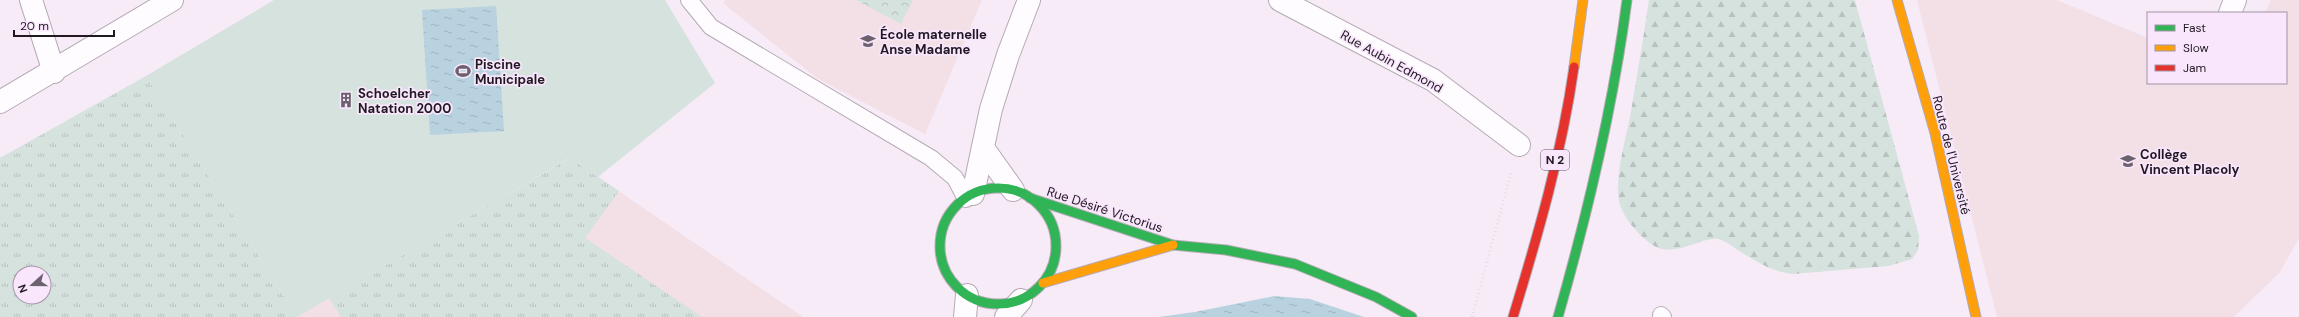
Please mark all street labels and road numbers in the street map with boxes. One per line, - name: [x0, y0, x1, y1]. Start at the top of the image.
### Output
- street label: Rue Aubin Edmond: [1338, 26, 1446, 97]
- street label: Route de l'Université: [1929, 94, 1975, 216]
- road number: N 2: [1541, 150, 1569, 170]
- street label: Rue Désiré Victorius: [1045, 183, 1165, 236]

